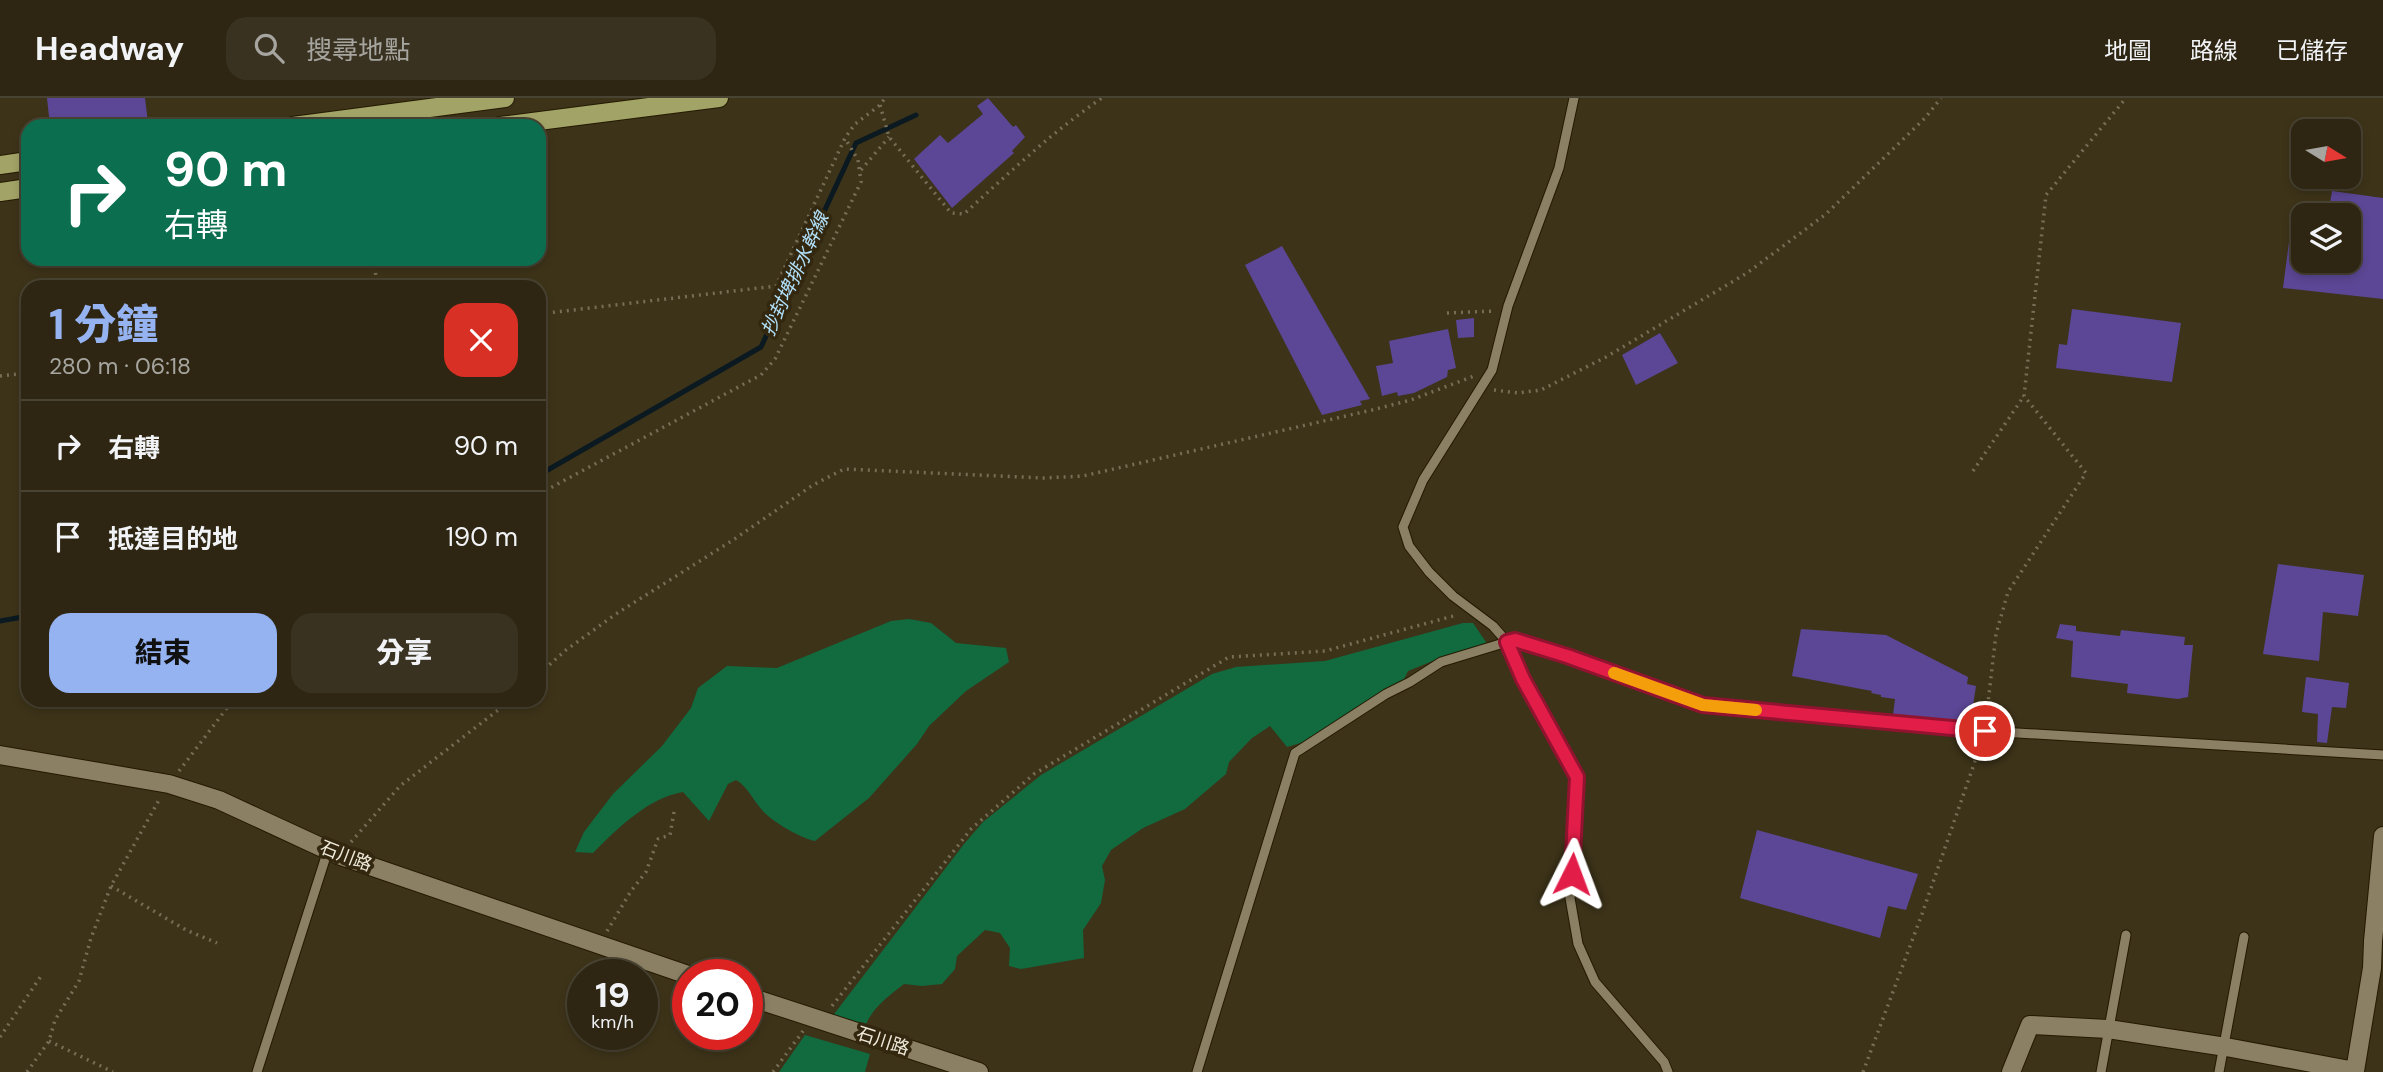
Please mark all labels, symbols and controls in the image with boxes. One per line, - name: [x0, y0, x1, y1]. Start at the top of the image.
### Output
- search box: [226, 17, 716, 80]
- text: Headway: [35, 27, 184, 70]
- icon: search: [250, 29, 288, 67]
- text: 搜尋地點: [306, 33, 410, 67]
- text: 地圖: [2104, 35, 2152, 66]
- text: 路線: [2190, 35, 2238, 66]
- text: 已儲存: [2276, 35, 2348, 66]
- north arrow: [2291, 119, 2361, 189]
- map controls: [2291, 119, 2361, 273]
- text: 90 m: [164, 137, 287, 201]
- icon: right: [49, 147, 140, 238]
- button: layers: [2291, 203, 2361, 273]
- text: 右轉: [164, 204, 228, 246]
- water label: 抄封埤排水幹線: [756, 207, 835, 340]
- text: 1 分鐘: [49, 297, 158, 352]
- button: close: [444, 303, 518, 377]
- text: 280 m · 06:18: [49, 351, 191, 381]
- icon: right: [49, 427, 87, 465]
- text: 90 m: [454, 429, 518, 463]
- text: 右轉: [108, 431, 160, 465]
- icon: arrive: [49, 518, 87, 556]
- text: 190 m: [446, 520, 518, 554]
- text: 抵達目的地: [108, 522, 238, 556]
- button: 結束: [49, 613, 277, 693]
- button: 分享: [291, 613, 518, 693]
- pin: [1955, 701, 2015, 761]
- icon: arrive: [1966, 712, 2004, 750]
- street label: 石川路: [316, 835, 376, 877]
- position arrow: [1535, 837, 1609, 911]
- speed limit sign: 20: [672, 959, 763, 1050]
- text: 19: [595, 972, 630, 1018]
- text: km/h: [591, 1010, 634, 1034]
- street label: 石川路: [854, 1021, 912, 1061]

